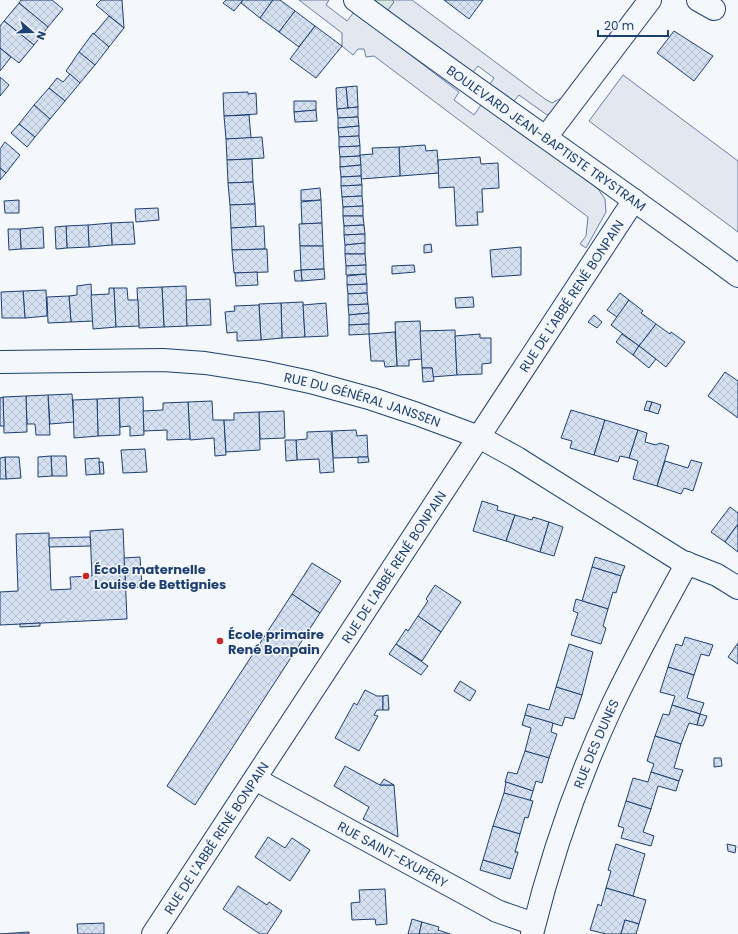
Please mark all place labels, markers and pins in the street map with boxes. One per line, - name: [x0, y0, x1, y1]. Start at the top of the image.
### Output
- place label: École maternelle Louise de Bettignies: [94, 560, 226, 594]
- marker: École maternelle Louise de Bettignies: [81, 571, 91, 581]
- place label: École primaire René Bonpain: [228, 625, 324, 659]
- marker: École primaire René Bonpain: [215, 636, 225, 646]

